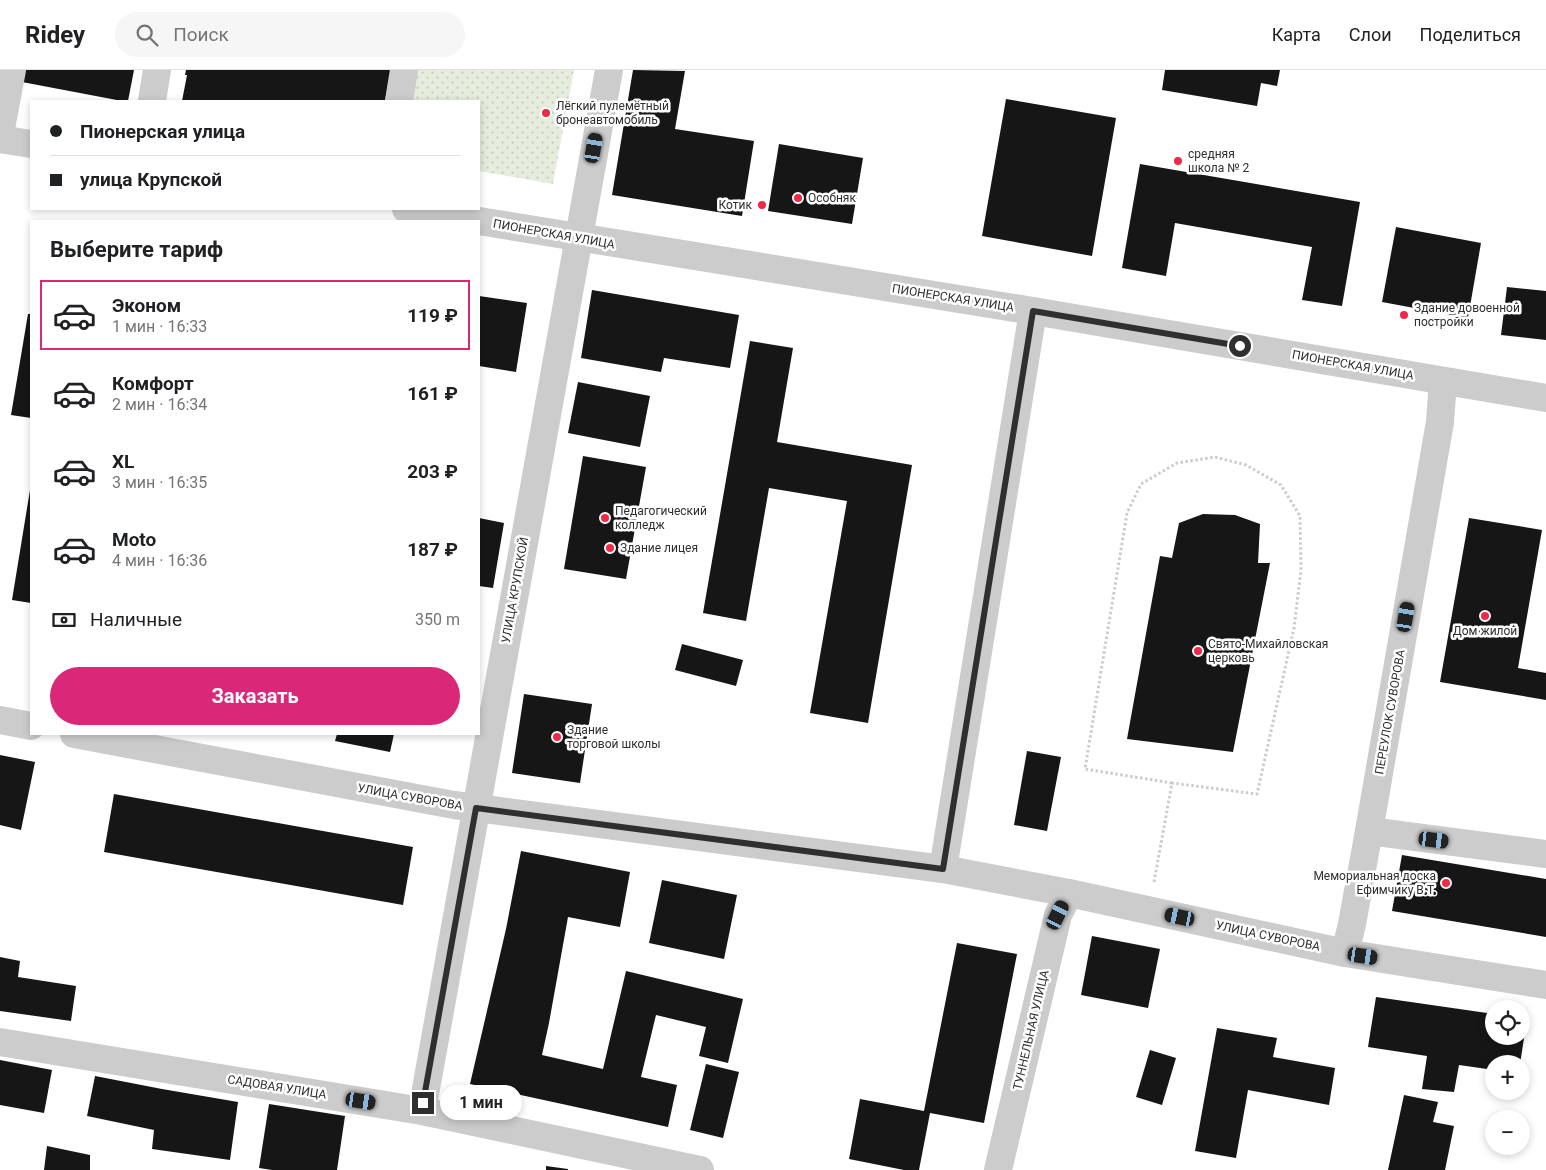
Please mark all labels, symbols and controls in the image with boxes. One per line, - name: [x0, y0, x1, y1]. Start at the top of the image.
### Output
- search box: [115, 12, 465, 57]
- text: Ridey: [25, 21, 85, 49]
- icon: search: [133, 21, 161, 49]
- text: Поиск: [173, 23, 229, 46]
- text: Карта: [1272, 24, 1321, 45]
- text: Слои: [1349, 24, 1392, 45]
- text: Поделиться: [1420, 24, 1521, 45]
- place label: Лёгкий пулемётный бронеавтомобиль: [556, 99, 669, 127]
- marker: Лёгкий пулемётный бронеавтомобиль: [540, 107, 552, 119]
- text: Пионерская улица: [80, 120, 245, 143]
- car: [584, 132, 603, 164]
- place label: средняя школа № 2: [1188, 147, 1250, 175]
- marker: средняя школа № 2: [1172, 155, 1184, 167]
- text: улица Крупской: [80, 168, 222, 191]
- place label: Особняк: [808, 191, 856, 205]
- marker: Особняк: [792, 192, 804, 204]
- place label: Котик: [719, 198, 753, 212]
- marker: Котик: [756, 199, 768, 211]
- street label: ПИОНЕРСКАЯ УЛИЦА: [492, 216, 616, 252]
- text: Выберите тариф: [50, 237, 223, 262]
- street label: ПИОНЕРСКАЯ УЛИЦА: [891, 281, 1015, 315]
- icon: car: [52, 293, 97, 338]
- text: Эконом: [112, 294, 181, 317]
- place label: Здание довоенной постройки: [1414, 301, 1520, 329]
- text: 119 ₽: [407, 304, 458, 327]
- marker: Здание довоенной постройки: [1398, 309, 1410, 321]
- text: 1 мин · 16:33: [112, 317, 207, 336]
- route start: [1229, 335, 1251, 357]
- street label: ПИОНЕРСКАЯ УЛИЦА: [1291, 347, 1415, 383]
- icon: car: [52, 371, 97, 416]
- text: Комфорт: [112, 372, 194, 395]
- text: 161 ₽: [407, 382, 458, 405]
- text: 2 мин · 16:34: [112, 395, 207, 414]
- icon: car: [52, 449, 97, 494]
- text: XL: [112, 450, 134, 473]
- text: 203 ₽: [407, 460, 458, 483]
- text: 3 мин · 16:35: [112, 473, 207, 492]
- place label: Педагогический колледж: [615, 504, 707, 532]
- marker: Педагогический колледж: [599, 512, 611, 524]
- icon: car: [52, 527, 97, 572]
- text: Moto: [112, 528, 156, 551]
- street label: УЛИЦА КРУПСКОЙ: [498, 536, 531, 644]
- text: 187 ₽: [407, 538, 458, 561]
- place label: Здание лицея: [620, 541, 698, 555]
- marker: Здание лицея: [604, 542, 616, 554]
- text: 4 мин · 16:36: [112, 551, 207, 570]
- car: [1396, 601, 1415, 633]
- icon: cash: [50, 606, 78, 634]
- text: Наличные: [90, 608, 182, 631]
- text: 350 m: [415, 610, 460, 629]
- marker: Дом жилой: [1479, 610, 1491, 622]
- place label: Дом жилой: [1453, 624, 1517, 638]
- place label: Свято-Михайловская церковь: [1208, 637, 1328, 665]
- marker: Свято-Михайловская церковь: [1192, 645, 1204, 657]
- street label: ПЕРЕУЛОК СУВОРОВА: [1372, 648, 1408, 776]
- button: Заказать: [50, 667, 460, 725]
- place label: Здание торговой школы: [567, 723, 661, 751]
- marker: Здание торговой школы: [551, 731, 563, 743]
- street label: УЛИЦА СУВОРОВА: [356, 781, 464, 813]
- car: [1418, 831, 1449, 849]
- place label: Мемориальная доска Ефимчику В.Т.: [1313, 869, 1436, 897]
- marker: Мемориальная доска Ефимчику В.Т.: [1440, 877, 1452, 889]
- car: [1044, 898, 1071, 932]
- car: [1163, 907, 1196, 927]
- street label: УЛИЦА СУВОРОВА: [1215, 918, 1322, 954]
- car: [1347, 946, 1378, 966]
- street label: ТУННЕЛЬНАЯ УЛИЦА: [1010, 968, 1052, 1091]
- map controls: [1485, 1000, 1530, 1155]
- button: locate: [1485, 1000, 1530, 1045]
- button: +: [1485, 1055, 1530, 1100]
- street label: САДОВАЯ УЛИЦА: [227, 1072, 328, 1102]
- callout: 1 мин: [440, 1086, 523, 1120]
- car: [345, 1091, 376, 1111]
- route end: [412, 1092, 434, 1114]
- text: 1 мин: [459, 1093, 503, 1112]
- button: −: [1485, 1110, 1530, 1155]

